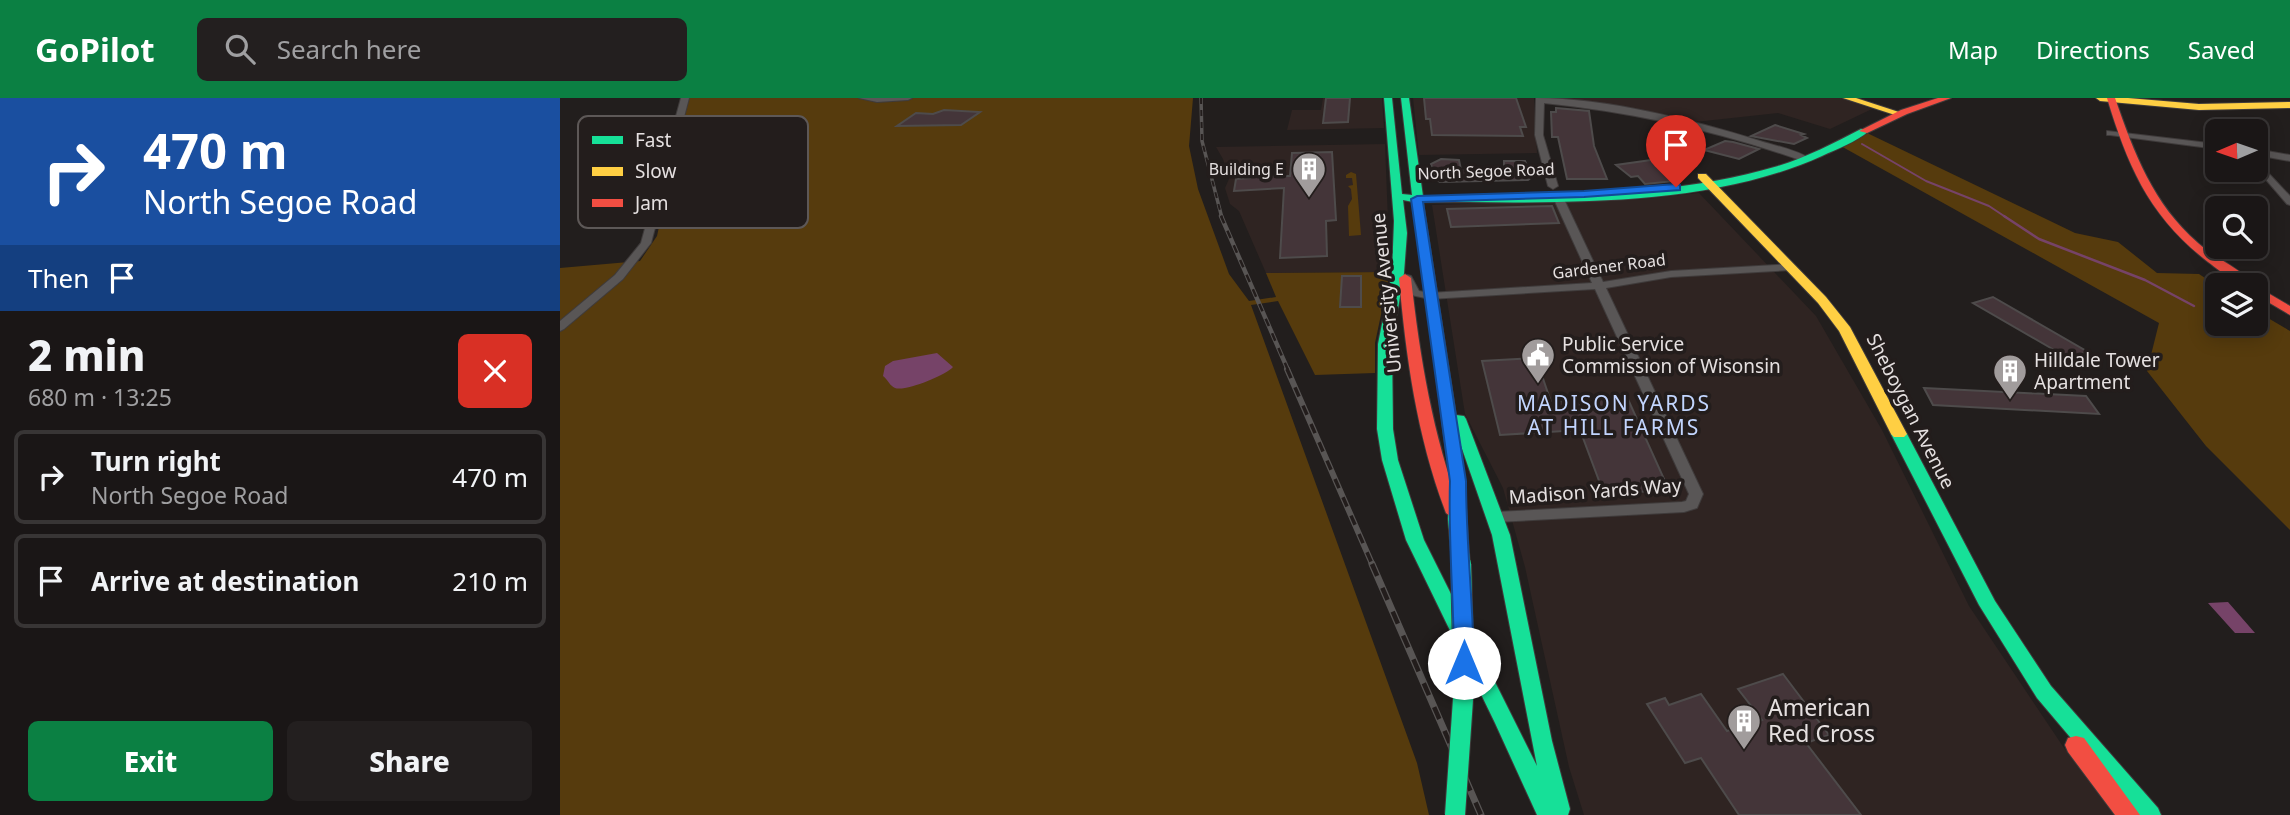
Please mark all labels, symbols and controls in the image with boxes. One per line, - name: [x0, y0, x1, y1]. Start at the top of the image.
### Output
- search box: [197, 18, 687, 81]
- text: GoPilot: [35, 27, 155, 72]
- icon: search: [221, 30, 259, 68]
- text: Search here: [277, 31, 421, 67]
- text: Map: [1948, 33, 1998, 66]
- text: Directions: [2036, 33, 2150, 66]
- text: Saved: [2188, 33, 2255, 66]
- pin: [1646, 115, 1706, 187]
- legend: [578, 116, 808, 228]
- text: 470 m: [143, 117, 288, 183]
- north arrow: [2205, 119, 2268, 182]
- map controls: [2205, 119, 2268, 336]
- icon: right: [28, 126, 119, 217]
- icon: arrive: [1657, 126, 1695, 164]
- text: Fast: [635, 127, 672, 153]
- building icon: Building E: [1290, 150, 1328, 199]
- text: Slow: [635, 158, 676, 184]
- place label: Building E: [1209, 158, 1284, 180]
- street label: North Segoe Road: [1417, 158, 1555, 184]
- text: North Segoe Road: [143, 180, 417, 223]
- text: Jam: [633, 190, 669, 216]
- button: search: [2205, 196, 2268, 259]
- street label: University Avenue: [1365, 212, 1407, 374]
- street label: Gardener Road: [1551, 248, 1667, 284]
- icon: arrive: [103, 259, 141, 297]
- text: Then: [28, 260, 89, 296]
- button: layers: [2205, 273, 2268, 336]
- text: 2 min: [28, 326, 145, 383]
- street label: Sheboygan Avenue: [1861, 329, 1961, 493]
- place label: Public Service Commission of Wisonsin: [1562, 331, 1781, 379]
- button: close: [458, 334, 532, 408]
- public building icon: Public Service Commission of Wisonsin: [1519, 336, 1557, 385]
- place label: Hilldale Tower Apartment: [2034, 347, 2160, 395]
- building icon: Hilldale Tower Apartment: [1991, 352, 2029, 401]
- text: 680 m · 13:25: [28, 381, 172, 413]
- district label: MADISON YARDS AT HILL FARMS: [1517, 389, 1711, 441]
- text: Turn right: [91, 443, 221, 479]
- icon: right: [32, 458, 70, 496]
- text: 470 m: [452, 459, 528, 495]
- street label: Madison Yards Way: [1508, 472, 1683, 510]
- text: North Segoe Road: [91, 479, 288, 511]
- icon: arrive: [32, 562, 70, 600]
- text: Arrive at destination: [91, 563, 360, 599]
- text: 210 m: [452, 563, 528, 599]
- position arrow: [1427, 626, 1501, 700]
- place label: American Red Cross: [1768, 691, 1875, 749]
- building icon: American Red Cross: [1725, 702, 1763, 751]
- button: Exit: [28, 721, 273, 801]
- button: Share: [287, 721, 532, 801]

